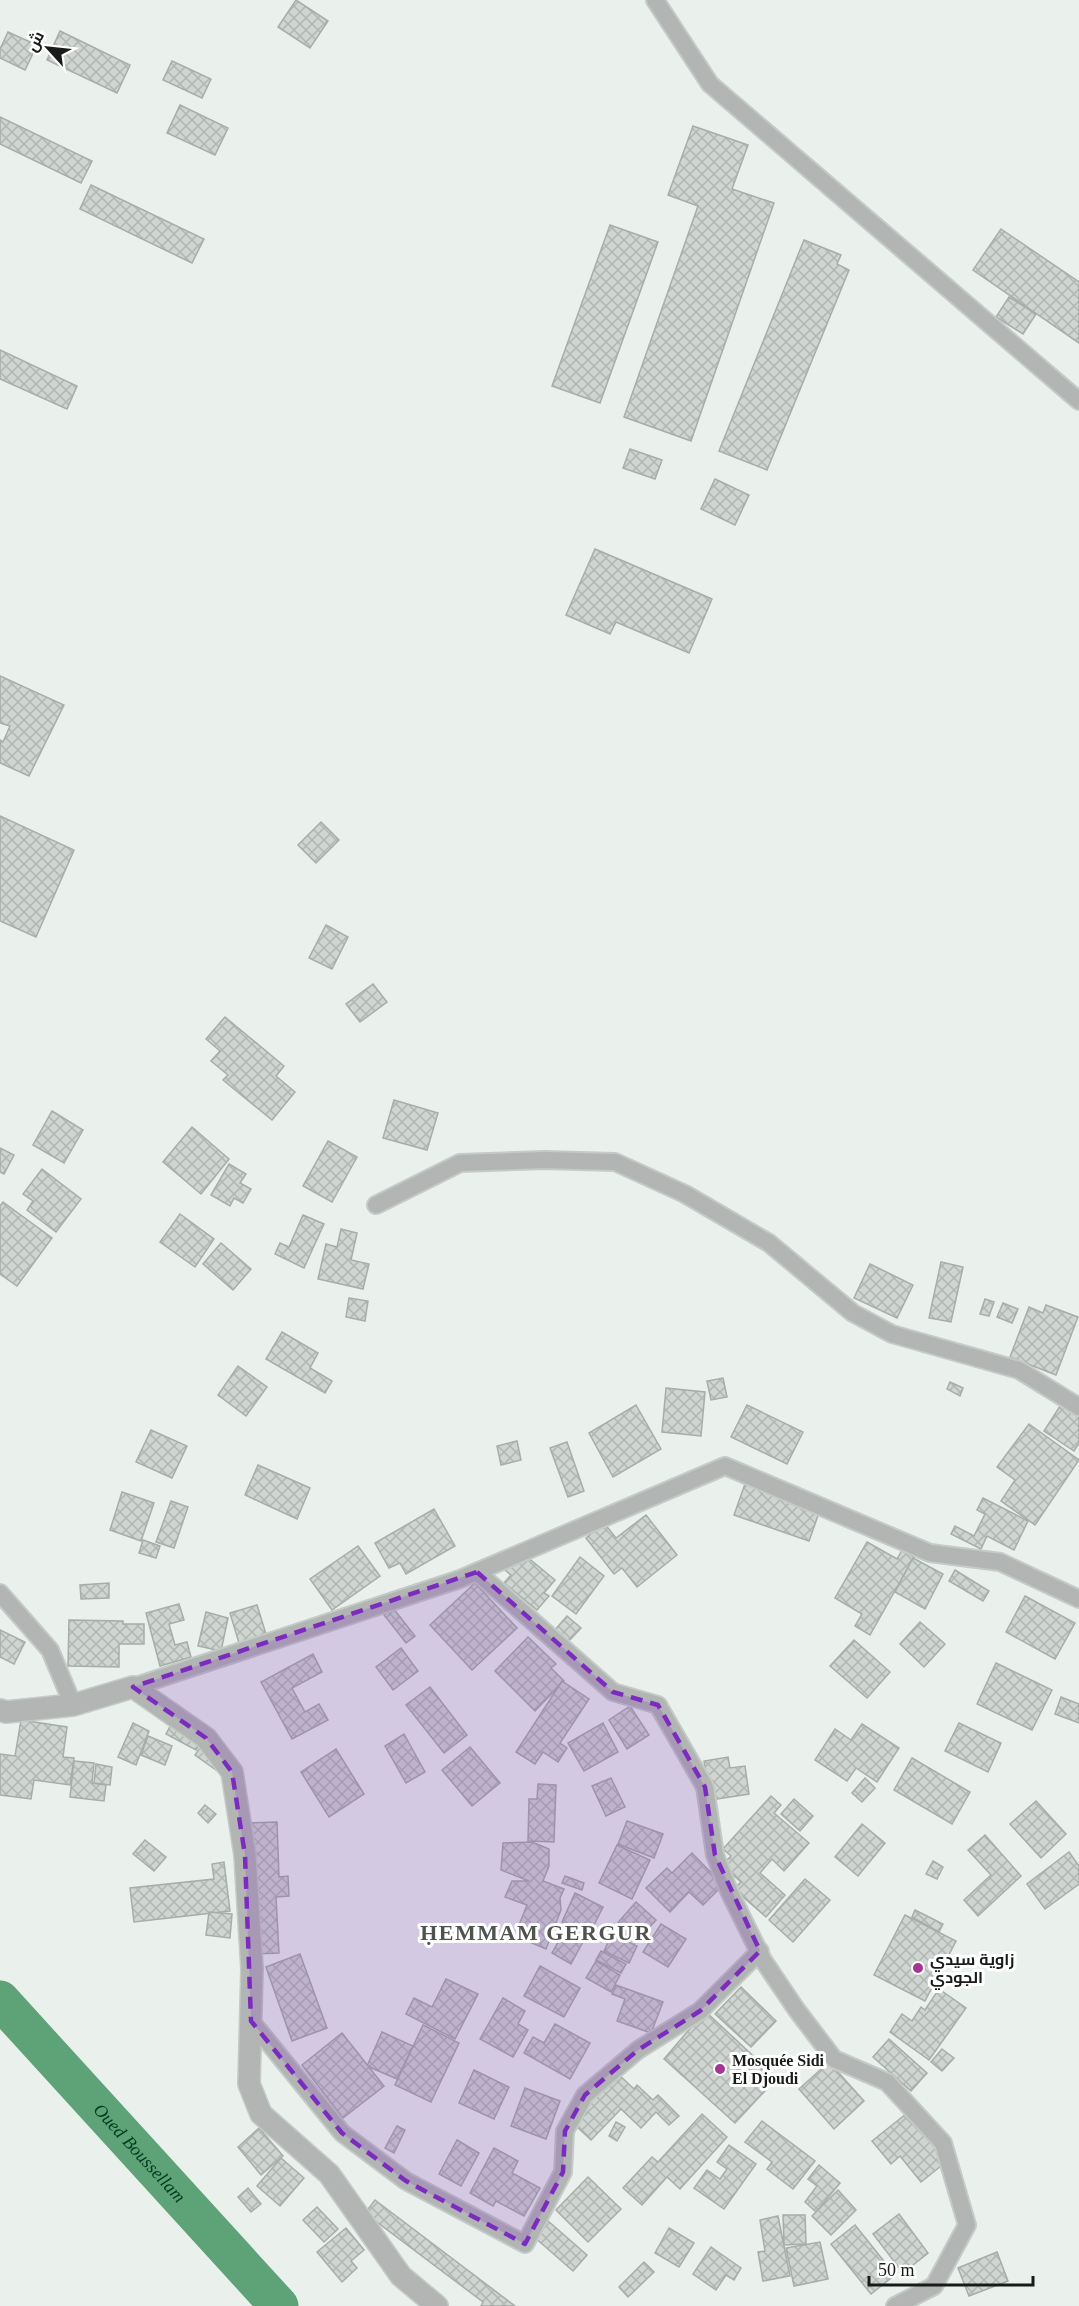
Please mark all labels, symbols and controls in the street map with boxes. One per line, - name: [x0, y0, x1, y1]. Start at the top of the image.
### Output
- north arrow: [18, 18, 78, 78]
- text: ش: [23, 28, 48, 55]
- district label: ḤEMMAM GERGUR: [420, 1920, 652, 1945]
- place label: زاوية سيدي الجودي: [930, 1951, 1014, 1990]
- marker: زاوية سيدي الجودي: [911, 1961, 925, 1975]
- place label: Mosquée Sidi El Djoudi: [732, 2052, 825, 2088]
- marker: Mosquée Sidi El Djoudi: [713, 2062, 727, 2076]
- water label: Oued Boussellam: [89, 2099, 189, 2206]
- scale bar: [869, 2249, 1032, 2287]
- text: 50 m: [878, 2260, 915, 2280]

